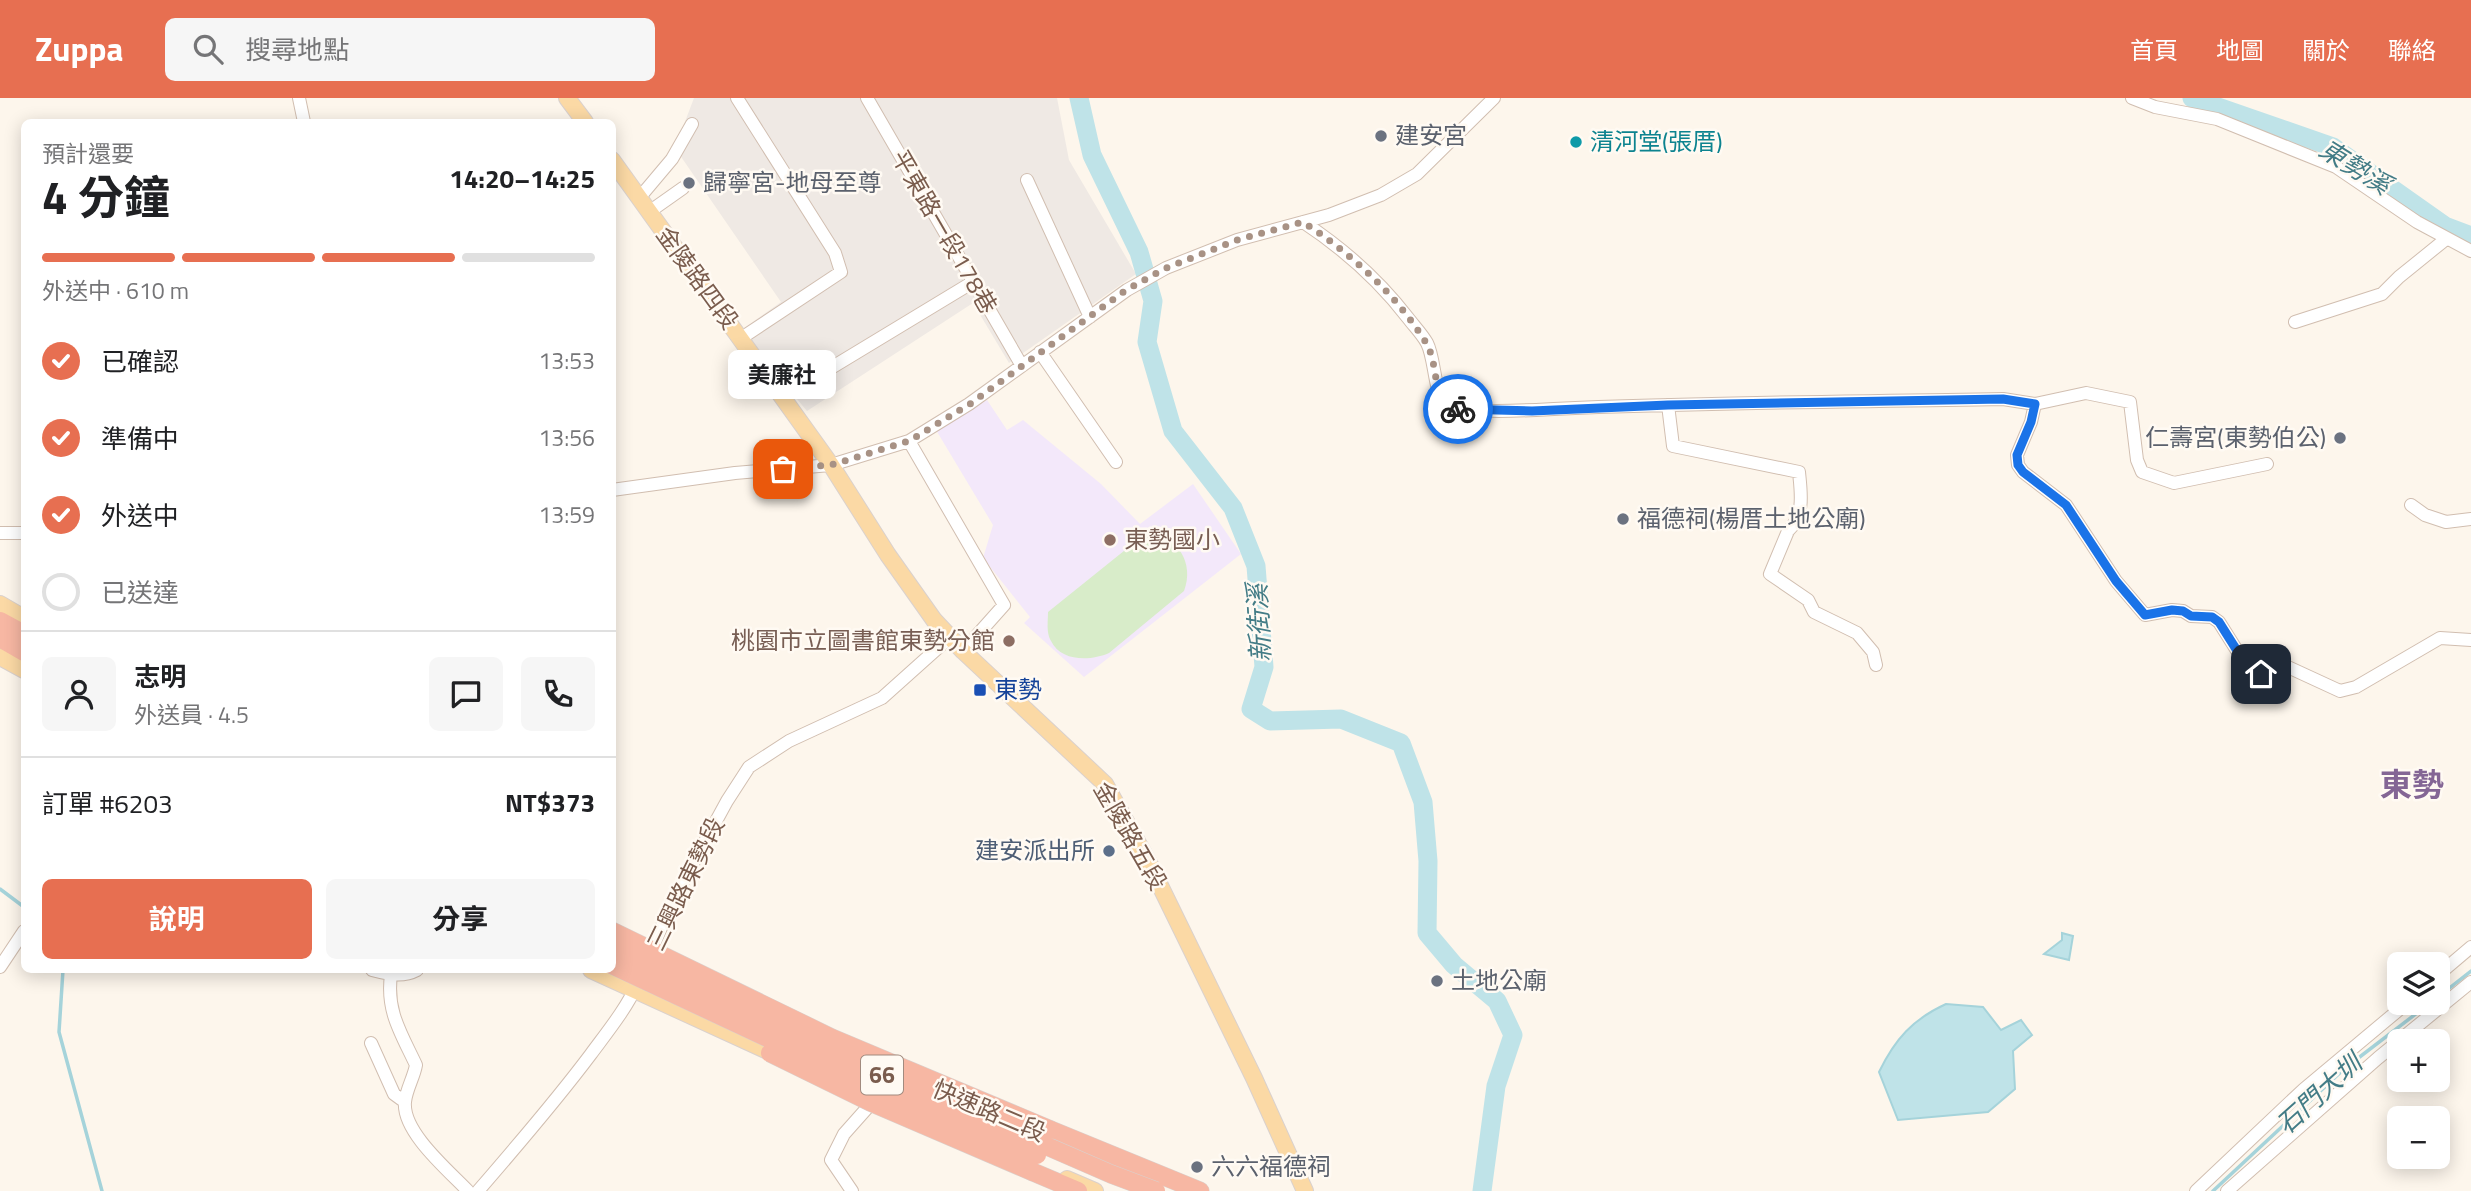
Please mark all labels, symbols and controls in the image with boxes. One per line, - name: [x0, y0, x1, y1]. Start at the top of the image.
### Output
- search box: [165, 18, 655, 81]
- text: Zuppa: [35, 24, 123, 74]
- icon: search: [189, 30, 227, 68]
- text: 搜尋地點: [245, 30, 349, 69]
- text: 首頁: [2130, 32, 2178, 68]
- text: 地圖: [2216, 32, 2264, 68]
- text: 關於: [2302, 32, 2350, 68]
- text: 聯絡: [2388, 32, 2436, 68]
- place label: 建安宮: [1395, 117, 1467, 153]
- place label: 清河堂(張厝): [1590, 123, 1723, 159]
- marker: 建安宮: [1373, 128, 1389, 144]
- water label: 東勢溪: [2312, 129, 2402, 206]
- marker: 清河堂(張厝): [1568, 134, 1584, 150]
- text: 預計還要: [42, 136, 134, 171]
- street label: 平東路一段178巷: [883, 143, 1007, 320]
- text: 14:20–14:25: [449, 159, 595, 198]
- text: 4 分鐘: [42, 162, 170, 232]
- place label: 歸寧宮-地母至尊: [703, 164, 882, 200]
- marker: 歸寧宮-地母至尊: [681, 175, 697, 191]
- street label: 金陵路四段: [648, 218, 748, 337]
- text: 外送中 · 610 m: [42, 273, 189, 308]
- icon: check: [42, 342, 80, 380]
- text: 已確認: [101, 342, 179, 381]
- text: 13:53: [538, 343, 595, 378]
- callout: 美廉社: [729, 350, 837, 399]
- text: 美廉社: [748, 357, 817, 392]
- courier: [1423, 374, 1493, 444]
- icon: bike: [1439, 390, 1477, 428]
- icon: check: [42, 419, 80, 457]
- text: 準備中: [101, 419, 179, 458]
- place label: 仁壽宮(東勢伯公): [2145, 419, 2326, 455]
- text: 13:56: [538, 420, 595, 455]
- marker: 仁壽宮(東勢伯公): [2332, 430, 2348, 446]
- pin: [753, 439, 813, 499]
- icon: bag: [764, 450, 802, 488]
- icon: check: [42, 496, 80, 534]
- text: 外送中: [101, 496, 179, 535]
- text: 13:59: [538, 497, 595, 532]
- place label: 福德祠(楊厝土地公廟): [1637, 500, 1866, 536]
- marker: 福德祠(楊厝土地公廟): [1615, 511, 1631, 527]
- place label: 東勢國小: [1124, 521, 1220, 557]
- marker: 東勢國小: [1102, 532, 1118, 548]
- text: 已送達: [101, 573, 179, 612]
- water label: 新街溪: [1237, 579, 1280, 663]
- place label: 桃園市立圖書館東勢分館: [731, 622, 995, 658]
- marker: 桃園市立圖書館東勢分館: [1001, 633, 1017, 649]
- pin: [2231, 644, 2291, 704]
- icon: home: [2242, 655, 2280, 693]
- button: person: [42, 657, 116, 731]
- text: 志明: [134, 657, 186, 696]
- button: chat: [429, 657, 503, 731]
- button: phone: [521, 657, 595, 731]
- place label: 東勢: [994, 671, 1042, 707]
- marker: 東勢: [972, 682, 988, 698]
- text: 外送員 · 4.5: [134, 697, 249, 732]
- district label: 東勢: [2380, 760, 2444, 808]
- street label: 金陵路五段: [1085, 775, 1176, 896]
- text: NT$373: [505, 783, 595, 822]
- text: 訂單 #6203: [42, 784, 173, 823]
- street label: 三興路東勢段: [637, 811, 733, 956]
- place label: 建安派出所: [975, 832, 1095, 868]
- marker: 建安派出所: [1101, 843, 1117, 859]
- button: 說明: [42, 879, 312, 959]
- button: 分享: [326, 879, 595, 959]
- map controls: [2387, 952, 2450, 1169]
- button: layers: [2387, 952, 2450, 1015]
- place label: 土地公廟: [1451, 962, 1547, 998]
- marker: 土地公廟: [1429, 973, 1445, 989]
- button: +: [2387, 1029, 2450, 1092]
- water label: 石門大圳: [2267, 1042, 2373, 1143]
- road number: 66: [861, 1056, 903, 1094]
- street label: 快速路二段: [927, 1070, 1052, 1150]
- button: −: [2387, 1106, 2450, 1169]
- place label: 六六福德祠: [1211, 1148, 1331, 1184]
- marker: 六六福德祠: [1189, 1159, 1205, 1175]

